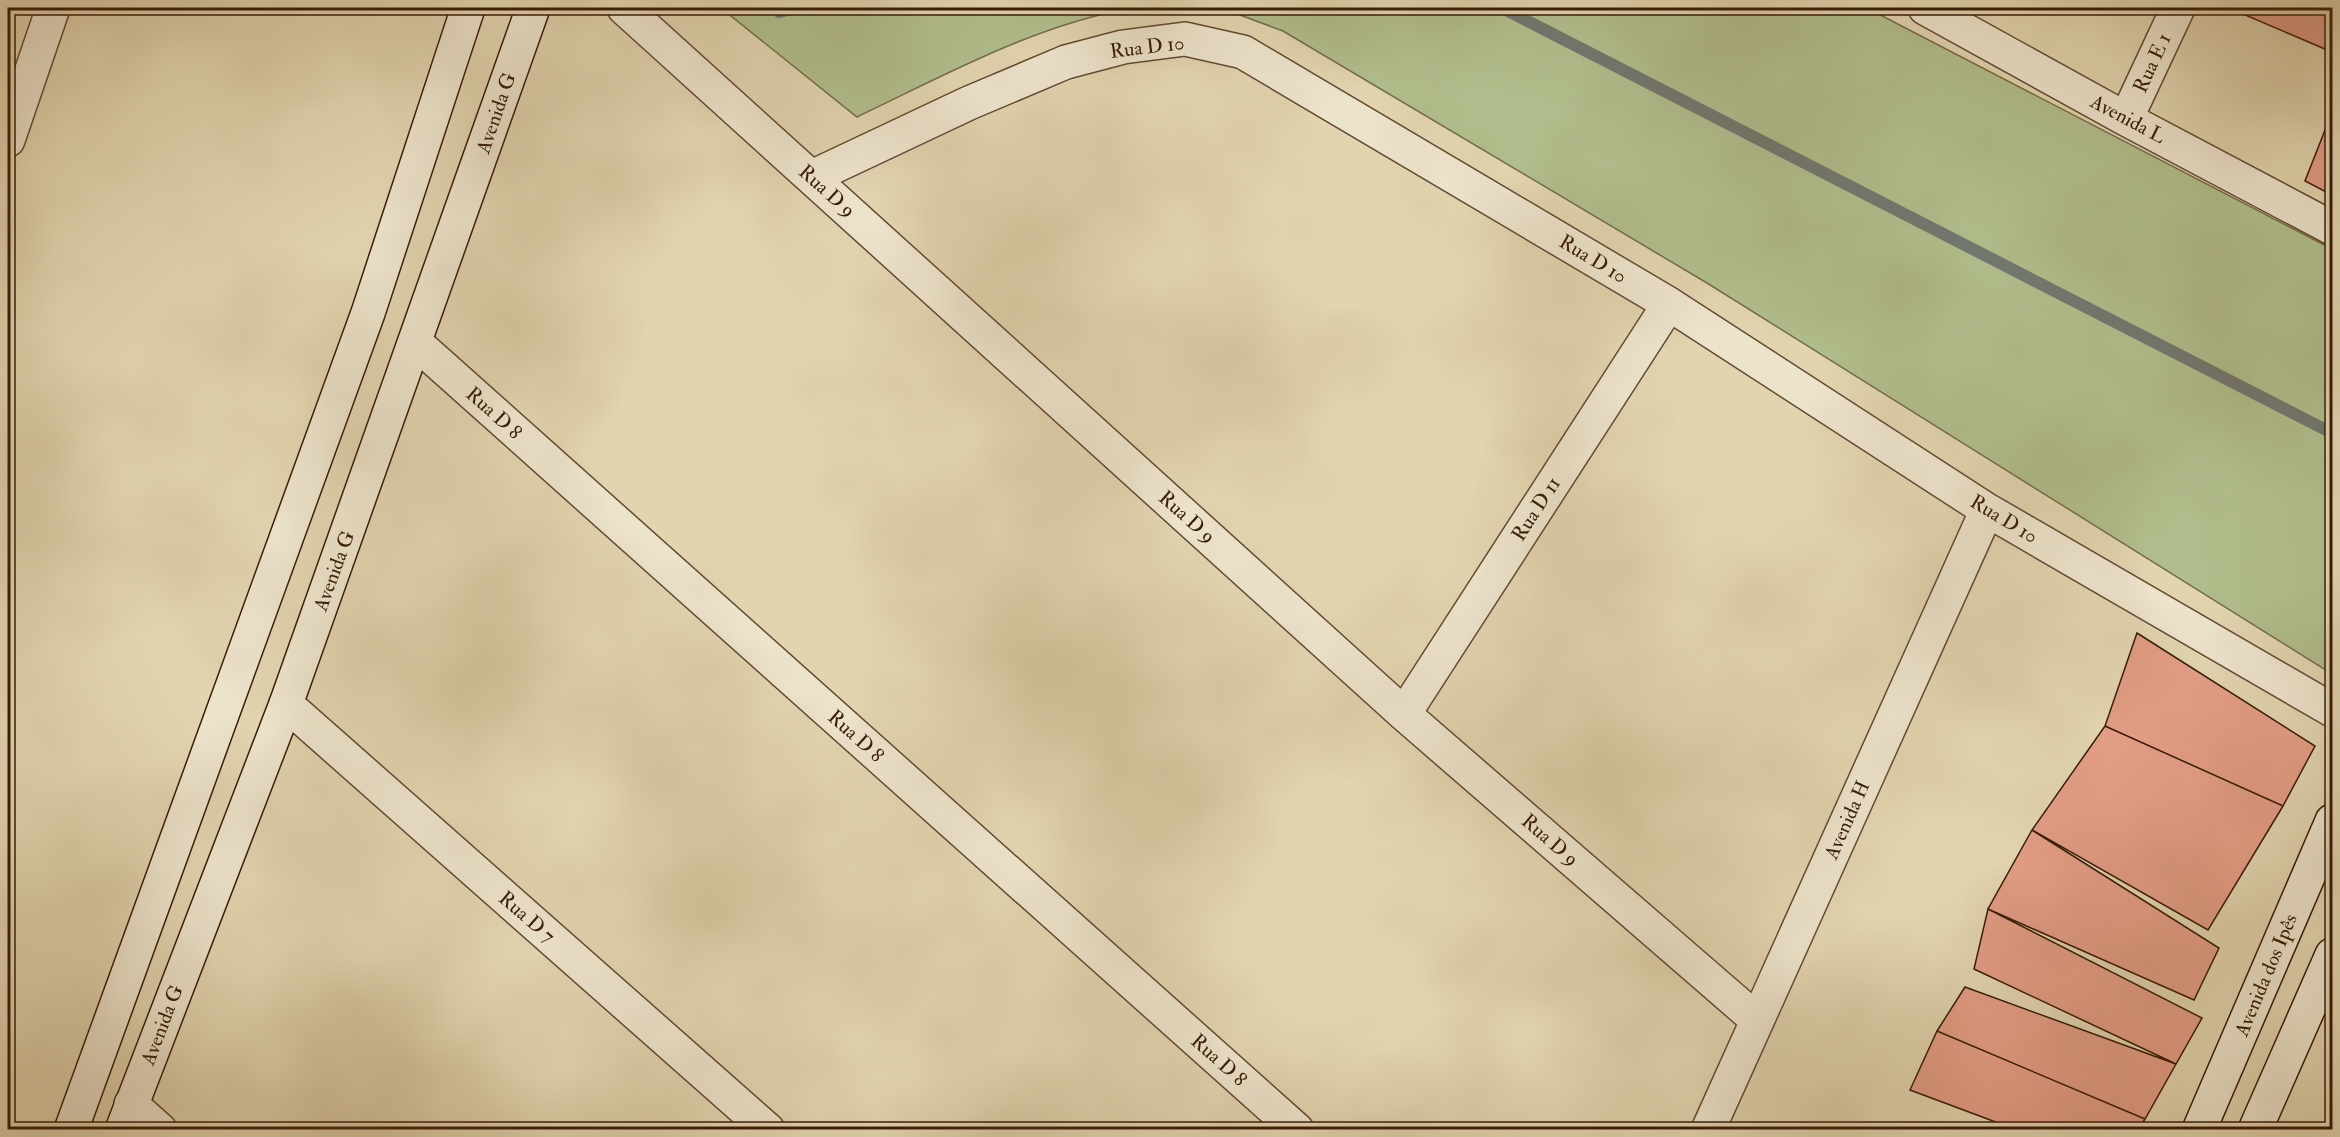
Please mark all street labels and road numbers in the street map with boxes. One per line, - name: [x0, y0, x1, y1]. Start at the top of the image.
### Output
- street label: Rua E 1: [2127, 29, 2177, 97]
- street label: Rua D 10: [1108, 30, 1186, 64]
- street label: Avenida G: [470, 69, 521, 158]
- street label: Avenida L: [2085, 88, 2170, 149]
- street label: Rua D 9: [794, 159, 860, 223]
- street label: Rua D 10: [1555, 229, 1631, 289]
- street label: Rua D 8: [461, 381, 527, 445]
- street label: Rua D 11: [1506, 472, 1566, 546]
- street label: Rua D 9: [1154, 485, 1220, 549]
- street label: Rua D 10: [1966, 489, 2042, 549]
- street label: Avenida G: [308, 527, 360, 616]
- street label: Rua D 8: [823, 704, 889, 768]
- street label: Avenida H: [1818, 777, 1875, 864]
- street label: Rua D 9: [1516, 808, 1584, 872]
- street label: Rua D 7: [494, 886, 560, 948]
- street label: Avenida dos Ipês: [2229, 910, 2304, 1041]
- street label: Avenida G: [135, 981, 189, 1069]
- street label: Rua D 8: [1186, 1028, 1252, 1092]

